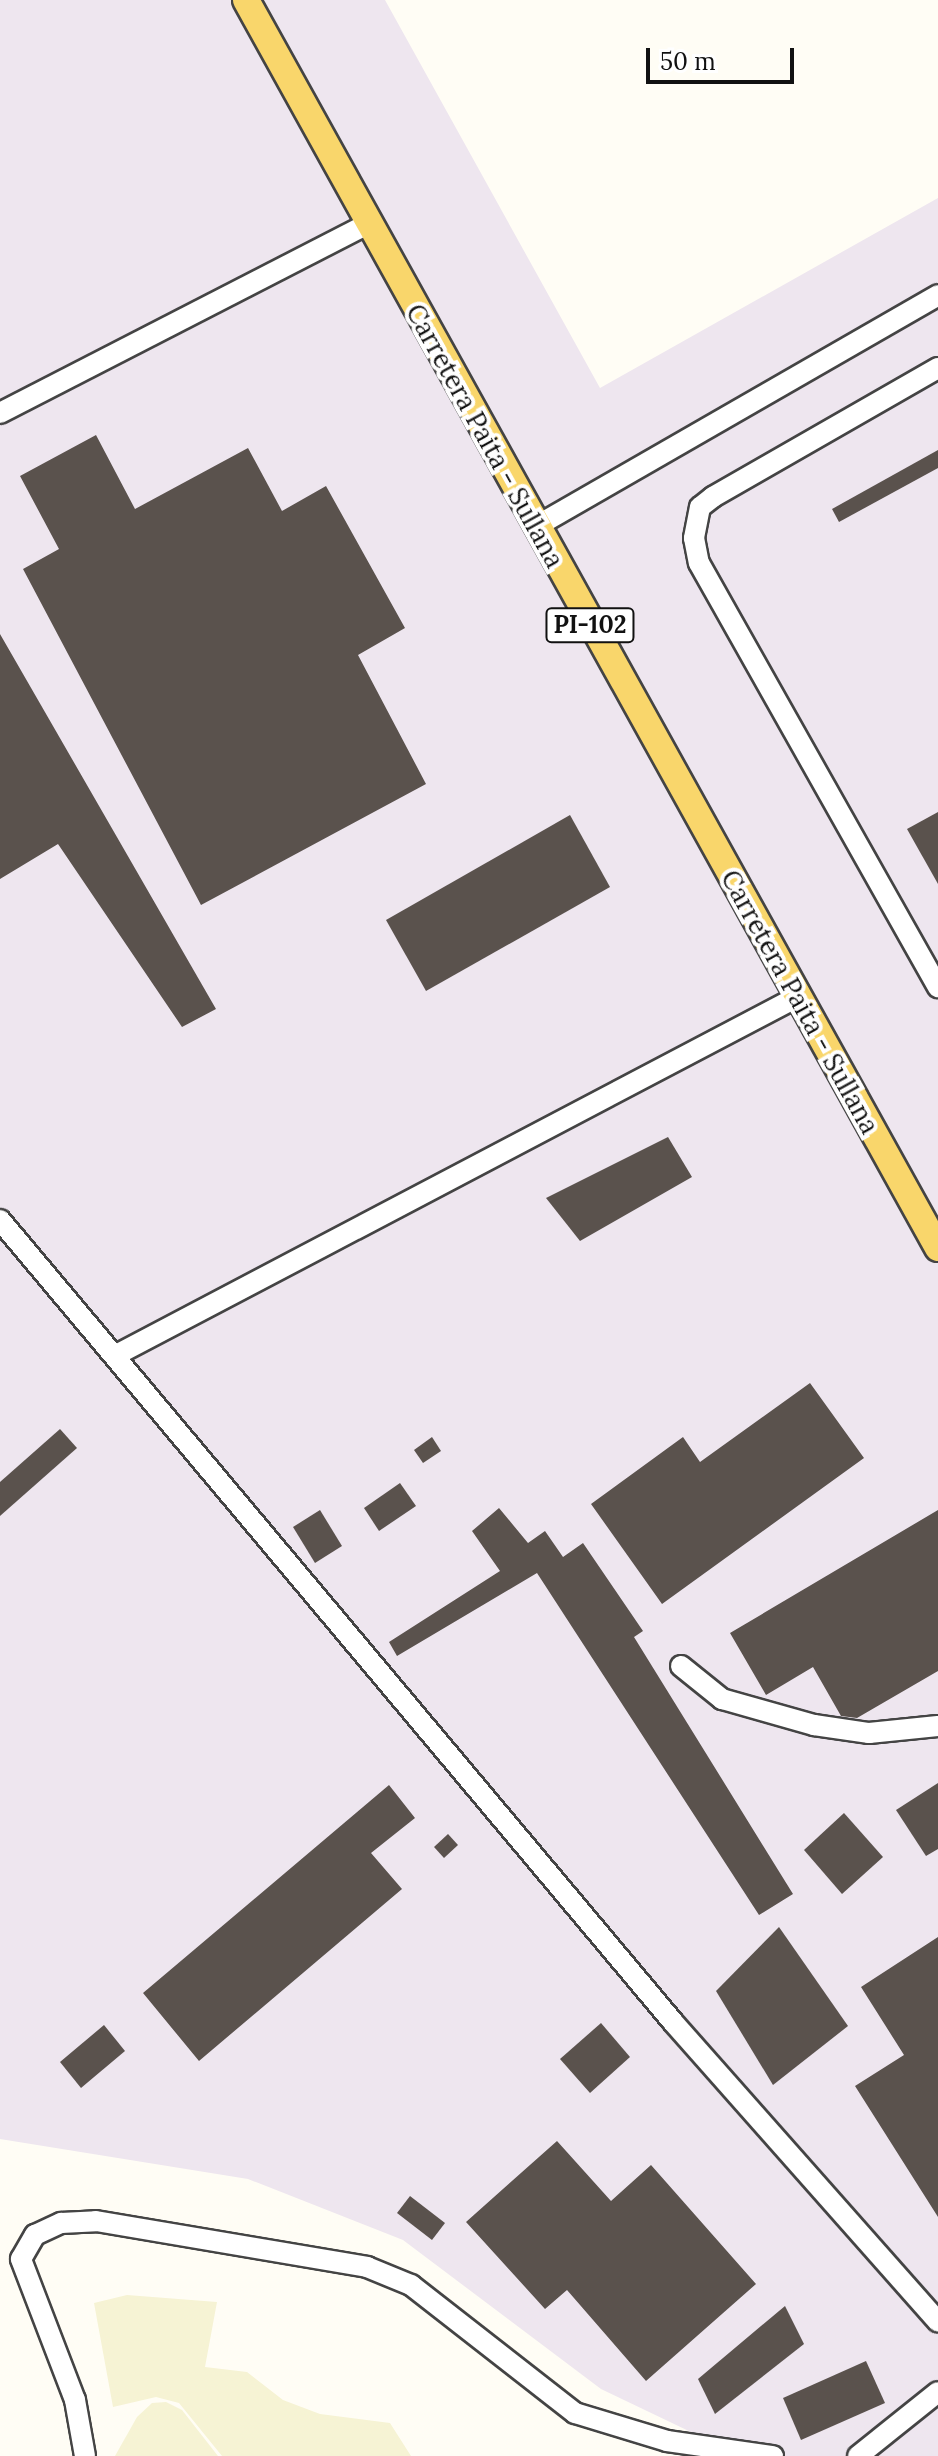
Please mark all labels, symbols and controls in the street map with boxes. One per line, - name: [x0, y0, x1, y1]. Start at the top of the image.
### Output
- scale bar: [650, 32, 798, 82]
- text: 50 m: [660, 46, 716, 77]
- street label: Carretera Paita - Sullana: [399, 299, 571, 573]
- road number: PI-102: [544, 605, 636, 645]
- street label: Carretera Paita - Sullana: [714, 865, 886, 1139]

